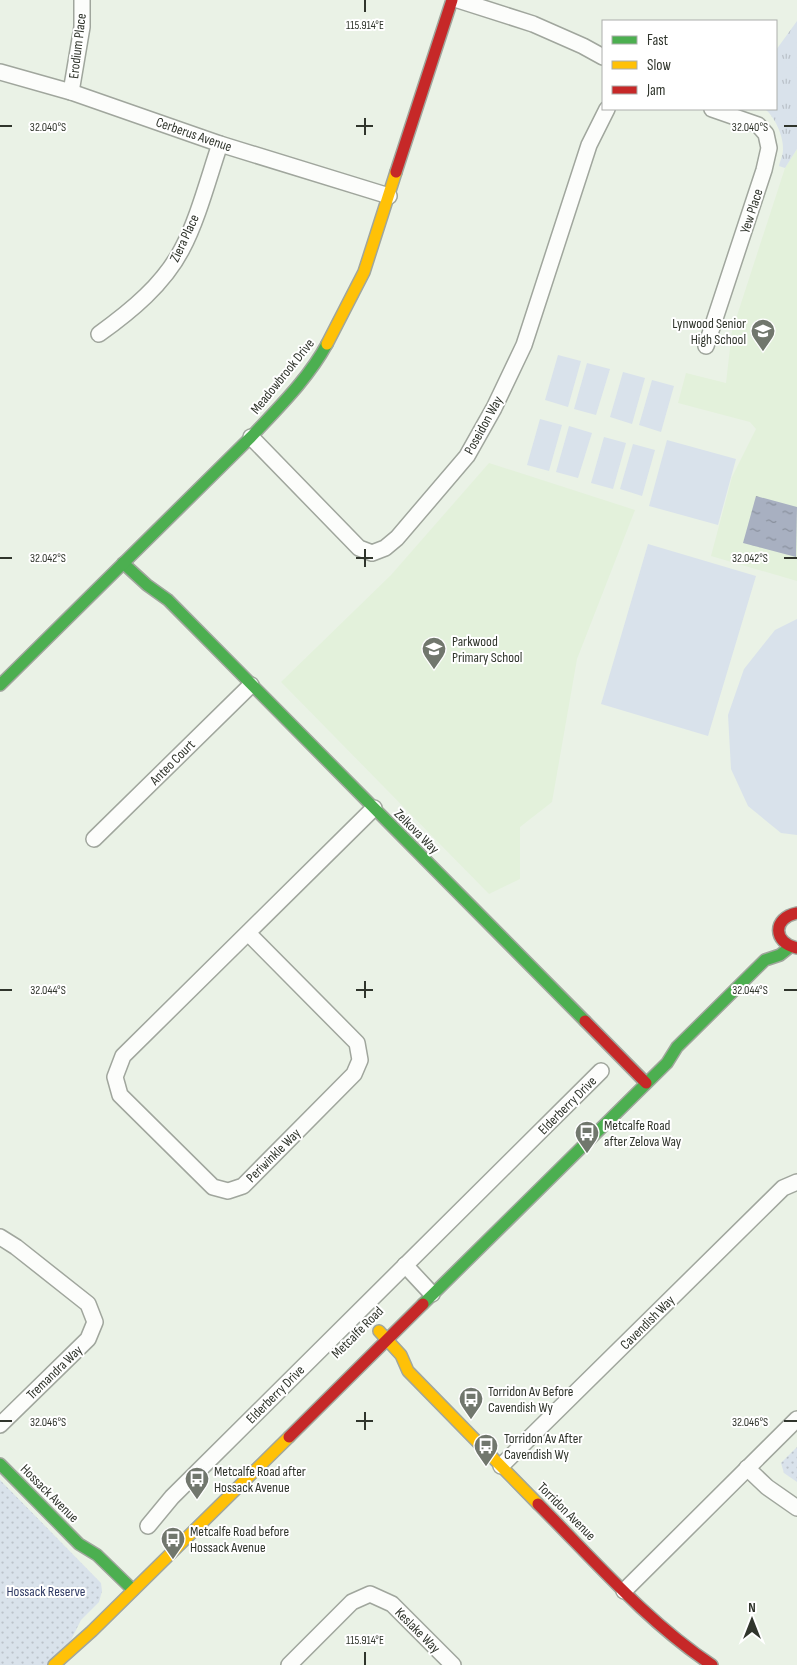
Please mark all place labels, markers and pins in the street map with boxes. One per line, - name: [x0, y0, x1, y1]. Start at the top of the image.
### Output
- place label: Lynwood Senior High School: [672, 315, 746, 348]
- school or university icon: Lynwood Senior High School: [750, 318, 776, 352]
- place label: Parkwood Primary School: [452, 633, 522, 666]
- school or university icon: Parkwood Primary School: [421, 636, 447, 670]
- place label: Metcalfe Road after Zelova Way: [604, 1117, 682, 1150]
- bus stop icon: Metcalfe Road after Zelova Way: [574, 1120, 600, 1154]
- place label: Torridon Av Before Cavendish Wy: [488, 1383, 573, 1416]
- bus stop icon: Torridon Av Before Cavendish Wy: [458, 1386, 484, 1420]
- place label: Torridon Av After Cavendish Wy: [504, 1430, 582, 1463]
- bus stop icon: Torridon Av After Cavendish Wy: [473, 1433, 499, 1467]
- place label: Metcalfe Road after Hossack Avenue: [214, 1463, 306, 1496]
- bus stop icon: Metcalfe Road after Hossack Avenue: [184, 1466, 210, 1500]
- place label: Metcalfe Road before Hossack Avenue: [190, 1523, 289, 1556]
- bus stop icon: Metcalfe Road before Hossack Avenue: [160, 1526, 186, 1560]

